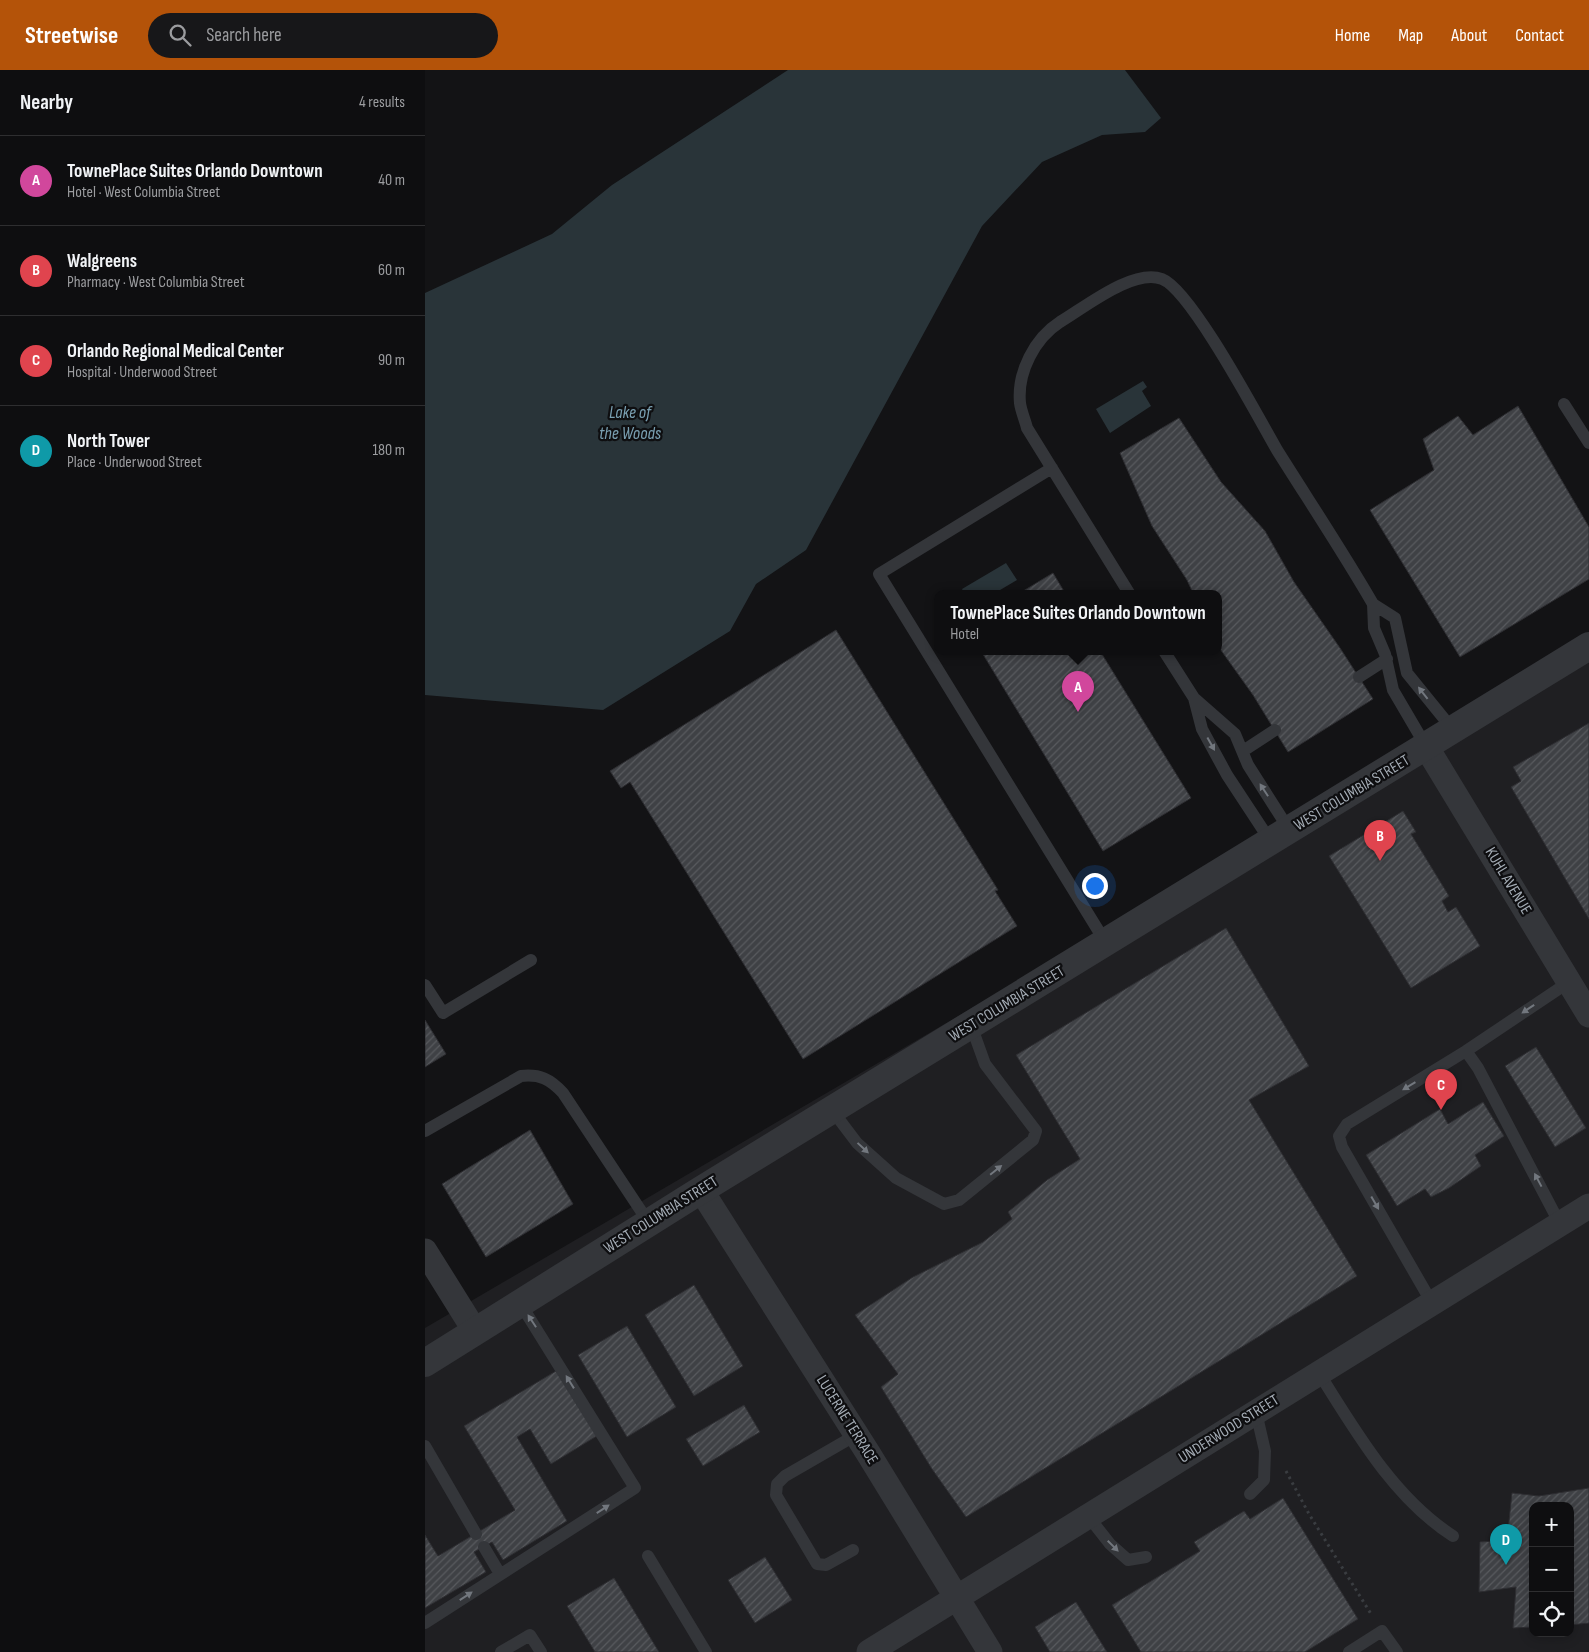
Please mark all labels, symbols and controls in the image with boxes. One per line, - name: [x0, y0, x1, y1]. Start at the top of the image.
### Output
- search box: [148, 13, 498, 58]
- text: Streetwise: [25, 21, 118, 50]
- icon: search: [166, 21, 194, 49]
- text: Search here: [206, 24, 282, 47]
- text: Home: [1335, 25, 1370, 46]
- text: Map: [1398, 25, 1423, 46]
- text: About: [1451, 25, 1487, 46]
- text: Contact: [1515, 25, 1564, 46]
- text: Nearby: [20, 90, 73, 115]
- text: 4 results: [359, 93, 405, 112]
- text: TownePlace Suites Orlando Downtown: [67, 160, 323, 183]
- text: A: [32, 171, 40, 190]
- text: 40 m: [378, 171, 405, 190]
- text: Hotel · West Columbia Street: [67, 183, 220, 202]
- text: Walgreens: [67, 250, 137, 273]
- text: B: [32, 261, 40, 280]
- text: 60 m: [378, 261, 405, 280]
- text: Pharmacy · West Columbia Street: [67, 273, 245, 292]
- text: Orlando Regional Medical Center: [67, 340, 284, 363]
- text: C: [32, 351, 40, 370]
- text: 90 m: [378, 351, 405, 370]
- text: Hospital · Underwood Street: [67, 363, 217, 382]
- water label: Lake of the Woods: [599, 402, 662, 444]
- text: North Tower: [67, 430, 150, 453]
- text: D: [32, 441, 40, 460]
- text: 180 m: [372, 441, 405, 460]
- text: Place · Underwood Street: [67, 453, 202, 472]
- popup: [934, 590, 1222, 655]
- text: TownePlace Suites Orlando Downtown: [950, 602, 1206, 625]
- text: Hotel: [950, 625, 979, 644]
- pin: A: [1062, 671, 1094, 712]
- one-way arrow: [1418, 687, 1429, 700]
- one-way arrow: [1206, 737, 1215, 750]
- street label: WEST COLUMBIA STREET: [1291, 751, 1413, 835]
- one-way arrow: [1259, 783, 1268, 797]
- pin: B: [1364, 820, 1396, 861]
- street label: KUHL AVENUE: [1481, 844, 1535, 918]
- your location: [1082, 873, 1108, 899]
- street label: WEST COLUMBIA STREET: [946, 962, 1069, 1046]
- one-way arrow: [1522, 1004, 1535, 1014]
- pin: C: [1425, 1069, 1457, 1110]
- one-way arrow: [1402, 1082, 1416, 1091]
- one-way arrow: [856, 1142, 868, 1154]
- one-way arrow: [989, 1165, 1002, 1176]
- street label: WEST COLUMBIA STREET: [600, 1172, 722, 1258]
- one-way arrow: [1534, 1173, 1542, 1188]
- one-way arrow: [1370, 1196, 1379, 1209]
- one-way arrow: [527, 1314, 536, 1327]
- street label: LUCERNE TERRACE: [812, 1372, 882, 1468]
- one-way arrow: [565, 1375, 574, 1388]
- street label: UNDERWOOD STREET: [1175, 1390, 1283, 1467]
- map controls: [1529, 1502, 1574, 1637]
- button: +: [1529, 1502, 1574, 1547]
- one-way arrow: [596, 1504, 609, 1513]
- pin: D: [1490, 1524, 1522, 1565]
- one-way arrow: [1107, 1540, 1119, 1552]
- button: −: [1529, 1547, 1574, 1592]
- one-way arrow: [459, 1591, 473, 1601]
- button: locate: [1529, 1592, 1574, 1637]

